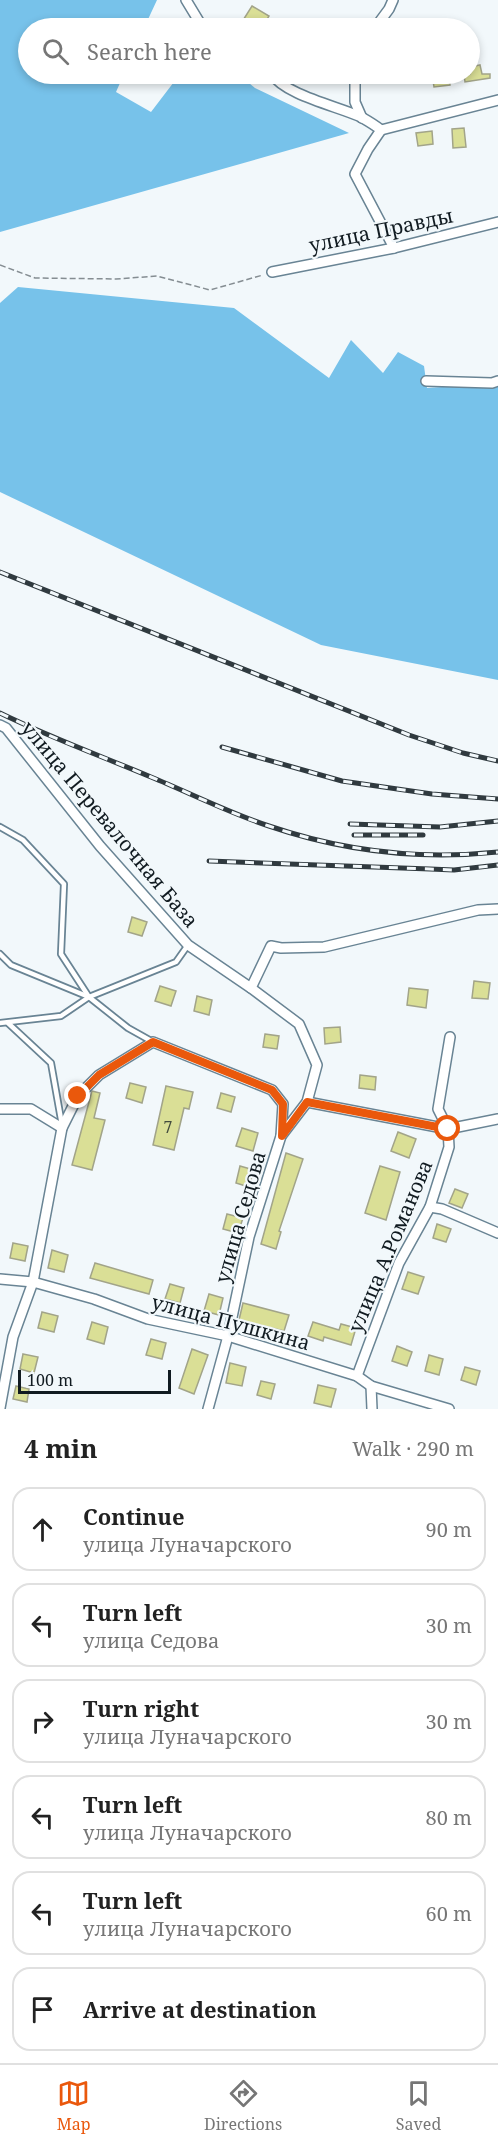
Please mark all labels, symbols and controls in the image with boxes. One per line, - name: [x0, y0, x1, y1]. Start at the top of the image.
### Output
- search box: [18, 18, 480, 84]
- icon: search: [39, 35, 72, 68]
- text: Search here: [87, 36, 212, 66]
- street label: улица Правды: [306, 202, 456, 258]
- street label: улица Перевалочная База: [15, 715, 205, 933]
- route end: [64, 1082, 90, 1108]
- route start: [434, 1115, 460, 1141]
- house number: 7: [164, 1116, 173, 1138]
- street label: улица Седова: [208, 1148, 272, 1286]
- street label: улица А.Романова: [341, 1156, 439, 1336]
- street label: улица Пушкина: [149, 1288, 313, 1356]
- scale bar: [18, 1367, 171, 1394]
- text: 100 m: [27, 1369, 73, 1391]
- text: 4 min: [24, 1430, 98, 1466]
- text: Walk · 290 m: [352, 1435, 474, 1462]
- text: Continue: [83, 1501, 185, 1531]
- icon: ahead: [26, 1513, 59, 1546]
- text: 90 m: [426, 1516, 472, 1543]
- text: улица Луначарского: [83, 1531, 292, 1558]
- text: Turn left: [83, 1597, 182, 1627]
- icon: left: [26, 1609, 59, 1642]
- text: 30 m: [426, 1612, 472, 1639]
- text: улица Седова: [83, 1627, 219, 1654]
- text: Turn right: [83, 1693, 199, 1723]
- icon: right: [26, 1705, 59, 1738]
- text: 30 m: [426, 1708, 472, 1735]
- text: улица Луначарского: [83, 1723, 292, 1750]
- text: Turn left: [83, 1789, 182, 1819]
- icon: left: [26, 1801, 59, 1834]
- text: 80 m: [426, 1804, 472, 1831]
- text: улица Луначарского: [83, 1819, 292, 1846]
- text: Turn left: [83, 1885, 182, 1915]
- icon: left: [26, 1897, 59, 1930]
- text: 60 m: [426, 1900, 472, 1927]
- text: улица Луначарского: [83, 1915, 292, 1942]
- icon: arrive: [26, 1993, 59, 2026]
- text: Arrive at destination: [83, 1994, 317, 2024]
- tab: Map: [57, 2077, 91, 2135]
- tab: Directions: [204, 2077, 282, 2135]
- tab: Saved: [396, 2077, 441, 2135]

